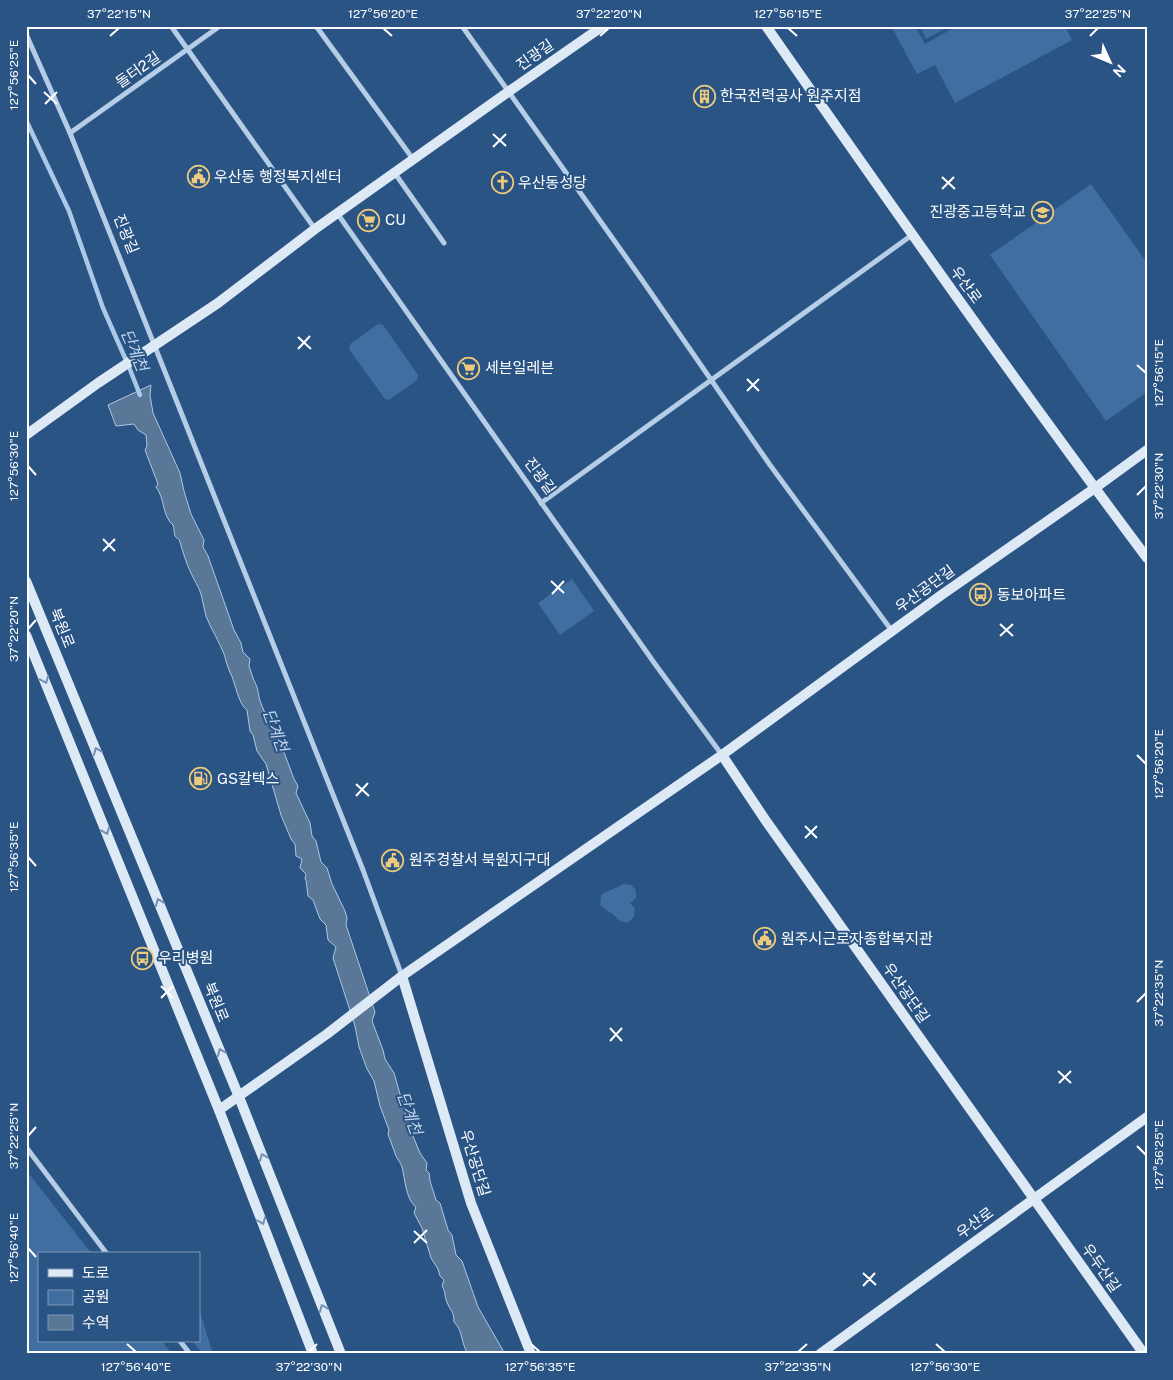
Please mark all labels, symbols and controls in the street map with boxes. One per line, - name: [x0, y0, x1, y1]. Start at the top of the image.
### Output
- text: 37°22'15"N: [87, 7, 151, 21]
- text: 127°56'20"E: [348, 7, 418, 21]
- text: 37°22'20"N: [576, 7, 642, 21]
- text: 127°56'15"E: [754, 7, 822, 21]
- text: 37°22'25"N: [1065, 7, 1131, 21]
- street label: 진광길: [513, 36, 557, 73]
- north arrow: [1086, 38, 1136, 88]
- text: 127°56'25"E: [7, 40, 21, 110]
- street label: 돌터2길: [112, 48, 163, 91]
- text: N: [1110, 62, 1129, 81]
- building icon: 한국전력공사 원주지점: [692, 84, 716, 108]
- place label: 한국전력공사 원주지점: [720, 87, 862, 104]
- public building icon: 우산동 행정복지센터: [186, 165, 210, 189]
- place label: 우산동 행정복지센터: [214, 168, 342, 185]
- church icon: 우산동성당: [490, 171, 514, 195]
- place label: 우산동성당: [518, 174, 587, 191]
- school or university icon: 진광중고등학교: [1030, 200, 1054, 224]
- place label: 진광중고등학교: [929, 203, 1026, 220]
- supermarket icon: CU: [357, 208, 381, 232]
- street label: 진광길: [111, 211, 142, 256]
- place label: CU: [385, 211, 406, 228]
- street label: 우산로: [947, 263, 985, 306]
- water label: 단계천: [117, 326, 153, 376]
- text: 127°56'15"E: [1152, 339, 1166, 407]
- supermarket icon: 세븐일레븐: [457, 356, 481, 380]
- place label: 세븐일레븐: [485, 359, 554, 376]
- text: 127°56'30"E: [7, 431, 21, 501]
- text: 37°22'30"N: [1152, 453, 1166, 519]
- street label: 진광길: [521, 454, 559, 497]
- street label: 우산공단길: [892, 561, 958, 616]
- bus stop icon: 동보아파트: [969, 583, 993, 607]
- place label: 동보아파트: [997, 586, 1066, 603]
- text: 37°22'20"N: [7, 596, 21, 662]
- street label: 북원로: [47, 605, 78, 650]
- one-way arrow: [38, 675, 49, 684]
- water label: 단계천: [259, 706, 293, 756]
- text: 127°56'20"E: [1152, 729, 1166, 799]
- one-way arrow: [92, 747, 103, 756]
- fuel station icon: GS칼텍스: [189, 767, 213, 791]
- place label: GS칼텍스: [217, 770, 280, 787]
- text: 127°56'35"E: [7, 822, 21, 892]
- one-way arrow: [100, 826, 110, 834]
- public building icon: 원주경찰서 북원지구대: [381, 848, 405, 872]
- place label: 원주경찰서 북원지구대: [409, 851, 551, 868]
- one-way arrow: [154, 898, 165, 907]
- public building icon: 원주시근로자종합복지관: [753, 927, 777, 951]
- place label: 원주시근로자종합복지관: [781, 930, 933, 947]
- bus stop icon: 우리병원: [130, 946, 154, 970]
- place label: 우리병원: [158, 949, 213, 966]
- street label: 우산공단길: [880, 960, 933, 1026]
- text: 37°22'35"N: [1152, 960, 1166, 1026]
- street label: 북원로: [201, 979, 232, 1024]
- one-way arrow: [216, 1048, 227, 1057]
- water label: 단계천: [393, 1089, 426, 1139]
- text: 37°22'25"N: [7, 1103, 21, 1169]
- text: 127°56'25"E: [1152, 1120, 1166, 1190]
- street label: 우산공단길: [457, 1127, 494, 1198]
- one-way arrow: [259, 1154, 269, 1162]
- street label: 우산로: [953, 1204, 996, 1242]
- text: 127°56'40"E: [7, 1213, 21, 1283]
- one-way arrow: [256, 1216, 266, 1225]
- street label: 우두산길: [1079, 1240, 1124, 1295]
- legend: [38, 1252, 200, 1342]
- text: 도로: [82, 1264, 110, 1281]
- text: 공원: [82, 1288, 110, 1305]
- one-way arrow: [319, 1305, 329, 1313]
- text: 수역: [82, 1314, 110, 1331]
- text: 127°56'40"E: [101, 1360, 171, 1374]
- text: 37°22'30"N: [276, 1360, 342, 1374]
- text: 127°56'35"E: [505, 1360, 575, 1374]
- text: 37°22'35"N: [765, 1360, 831, 1374]
- text: 127°56'30"E: [910, 1360, 980, 1374]

